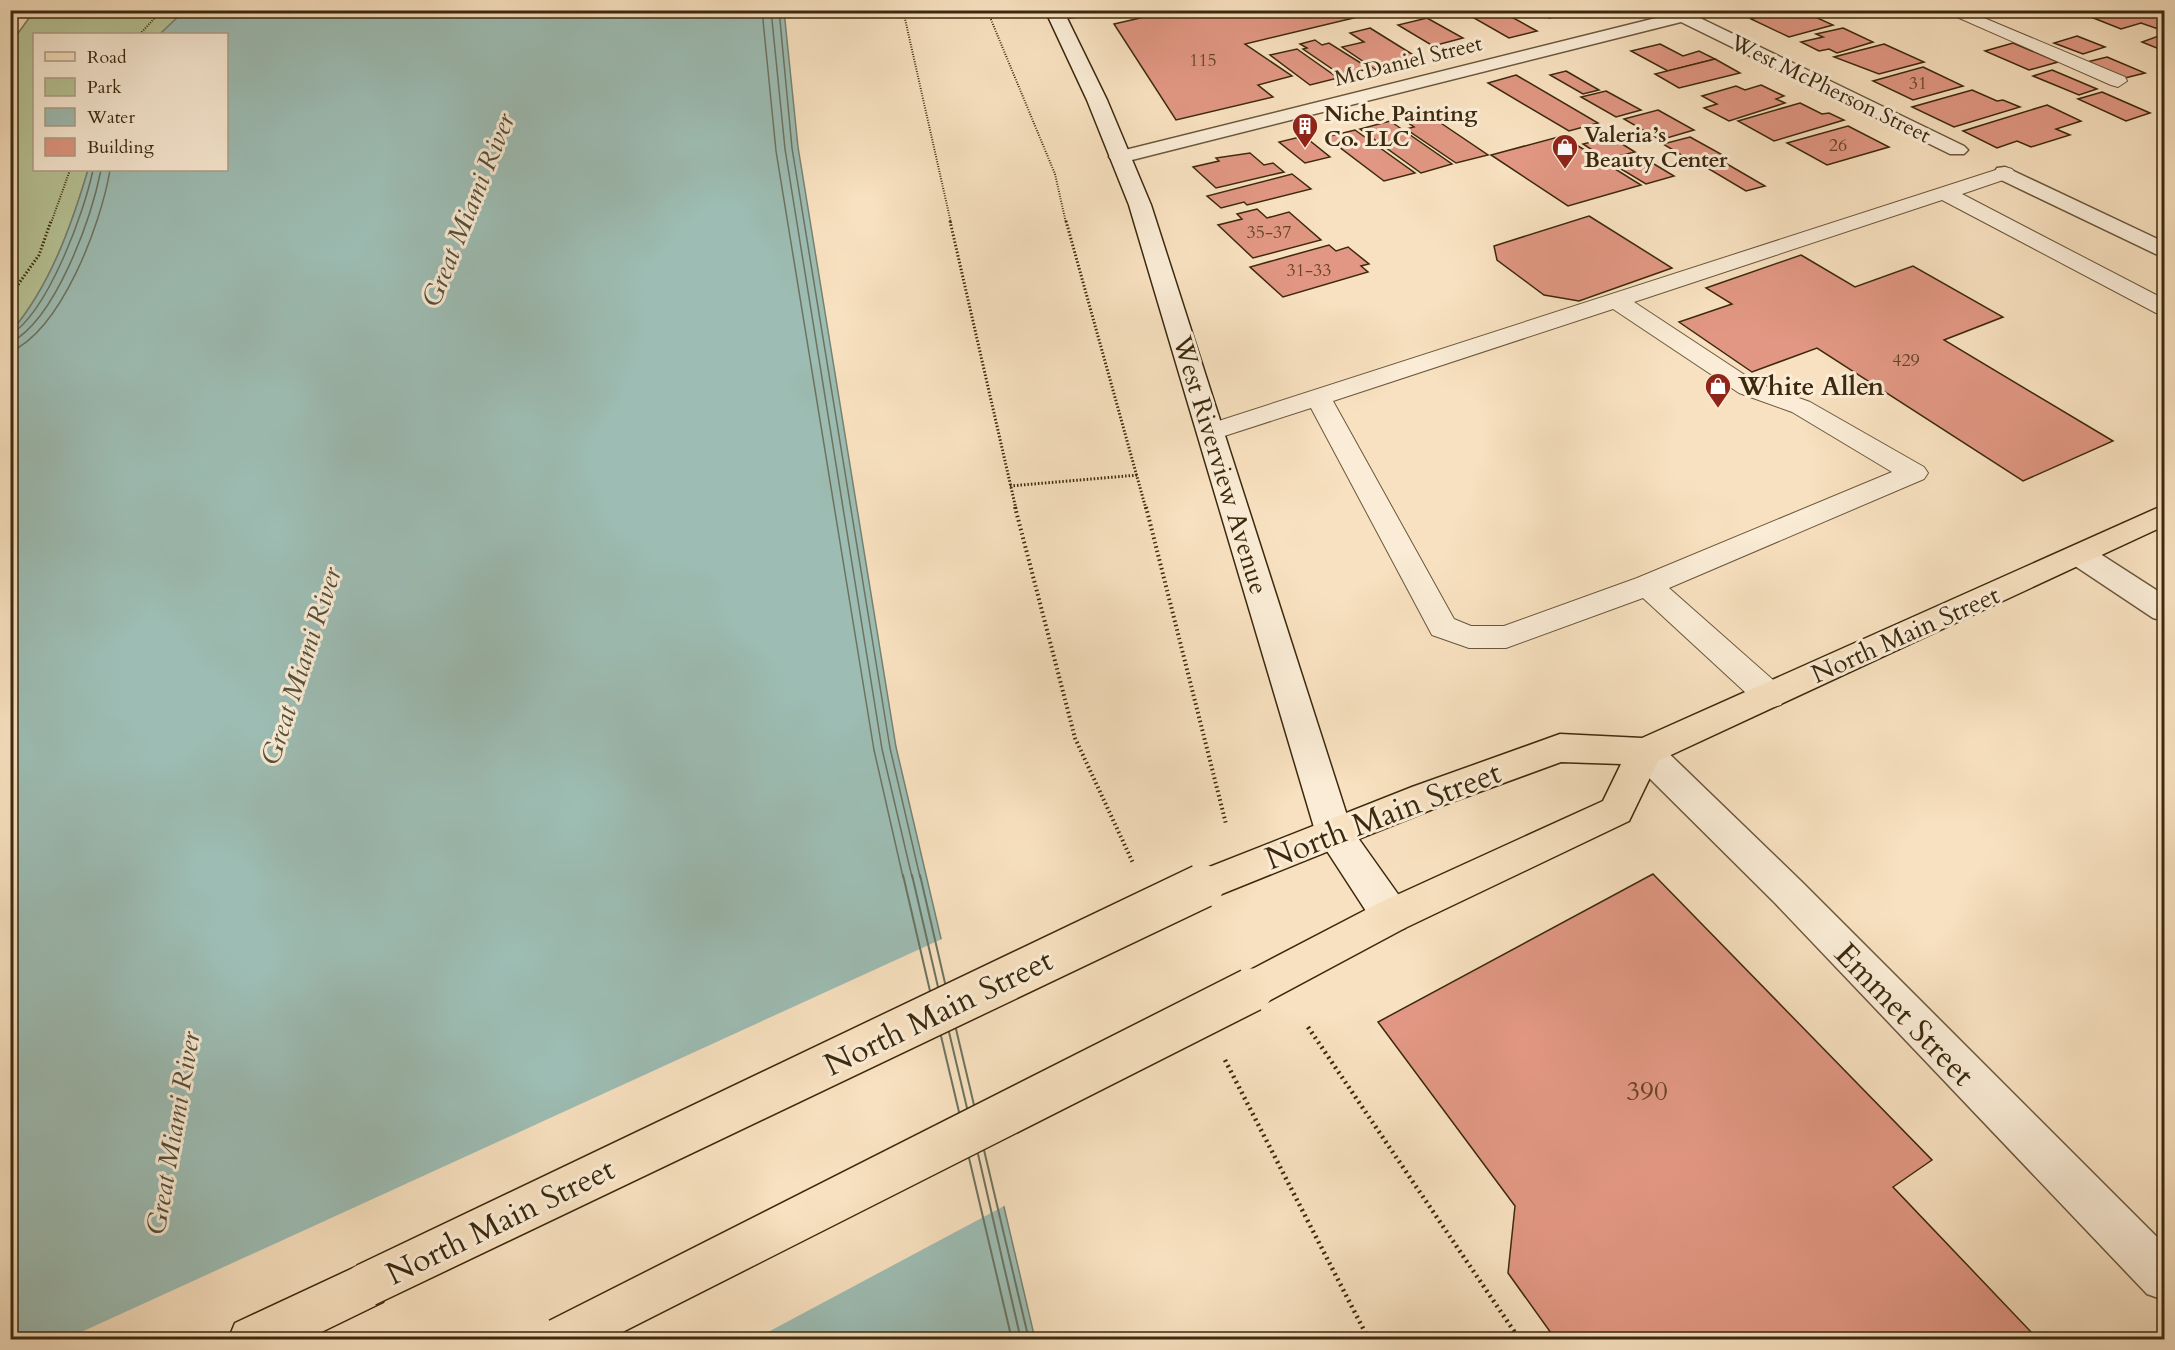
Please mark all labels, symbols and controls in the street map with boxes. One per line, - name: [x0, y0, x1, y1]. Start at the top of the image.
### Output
- street label: West McPherson Street: [1725, 27, 1936, 150]
- street label: McDaniel Street: [1331, 28, 1485, 94]
- legend: [33, 33, 228, 171]
- text: Road: [87, 45, 127, 70]
- house number: 115: [1189, 48, 1217, 73]
- house number: 31: [1909, 71, 1927, 96]
- text: Park: [87, 75, 122, 100]
- place label: Niche Painting Co. LLC: [1324, 99, 1478, 154]
- text: Water: [86, 105, 136, 130]
- water label: Great Miami River: [413, 107, 525, 312]
- building icon: Niche Painting Co. LLC: [1290, 111, 1320, 149]
- place label: Valeria’s Beauty Center: [1584, 120, 1728, 175]
- shop icon: Valeria’s Beauty Center: [1550, 132, 1580, 170]
- house number: 26: [1829, 133, 1847, 158]
- text: Building: [87, 135, 155, 160]
- house number: 35-37: [1247, 220, 1291, 245]
- house number: 31-33: [1287, 258, 1331, 283]
- street label: West Riverview Avenue: [1164, 331, 1277, 599]
- house number: 429: [1892, 348, 1920, 373]
- place label: White Allen: [1737, 369, 1885, 404]
- shop icon: White Allen: [1703, 371, 1733, 409]
- water label: Great Miami River: [252, 562, 351, 770]
- street label: North Main Street: [1806, 577, 2005, 692]
- street label: North Main Street: [1259, 751, 1508, 881]
- street label: Emmet Street: [1825, 933, 1984, 1096]
- street label: North Main Street: [817, 938, 1060, 1087]
- water label: Great Miami River: [137, 1028, 210, 1237]
- house number: 390: [1626, 1073, 1668, 1110]
- street label: North Main Street: [379, 1147, 622, 1296]

